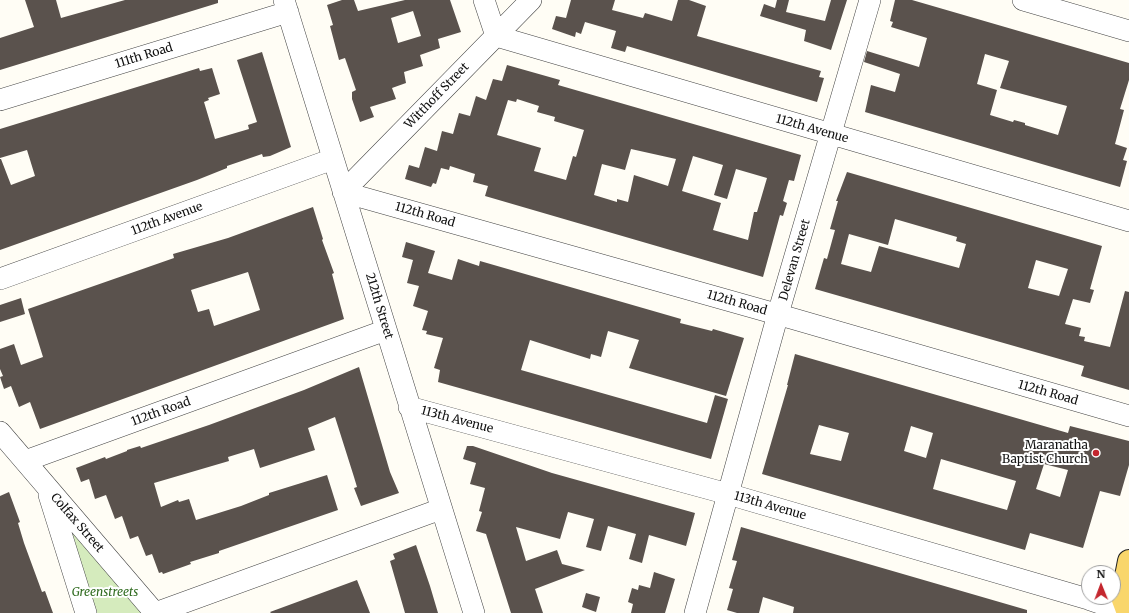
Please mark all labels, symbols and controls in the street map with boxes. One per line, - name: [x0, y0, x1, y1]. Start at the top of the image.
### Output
- street label: 111th Road: [113, 40, 175, 72]
- street label: Witthoff Street: [402, 60, 472, 132]
- street label: 112th Avenue: [774, 112, 850, 146]
- street label: 112th Avenue: [129, 199, 205, 239]
- street label: 112th Road: [393, 200, 457, 230]
- street label: Delevan Street: [777, 218, 813, 302]
- street label: 212th Street: [362, 271, 396, 341]
- street label: 112th Road: [705, 288, 769, 318]
- street label: 112th Road: [1016, 378, 1080, 408]
- street label: 112th Road: [129, 395, 193, 429]
- street label: 113th Avenue: [419, 403, 495, 437]
- place label: Maranatha Baptist Church: [1002, 439, 1088, 467]
- marker: Maranatha Baptist Church: [1091, 448, 1101, 458]
- street label: 113th Avenue: [732, 489, 808, 523]
- street label: Colfax Street: [47, 490, 107, 556]
- north arrow: [1081, 565, 1121, 605]
- text: N: [1096, 567, 1105, 581]
- park label: Greenstreets: [72, 586, 138, 600]

